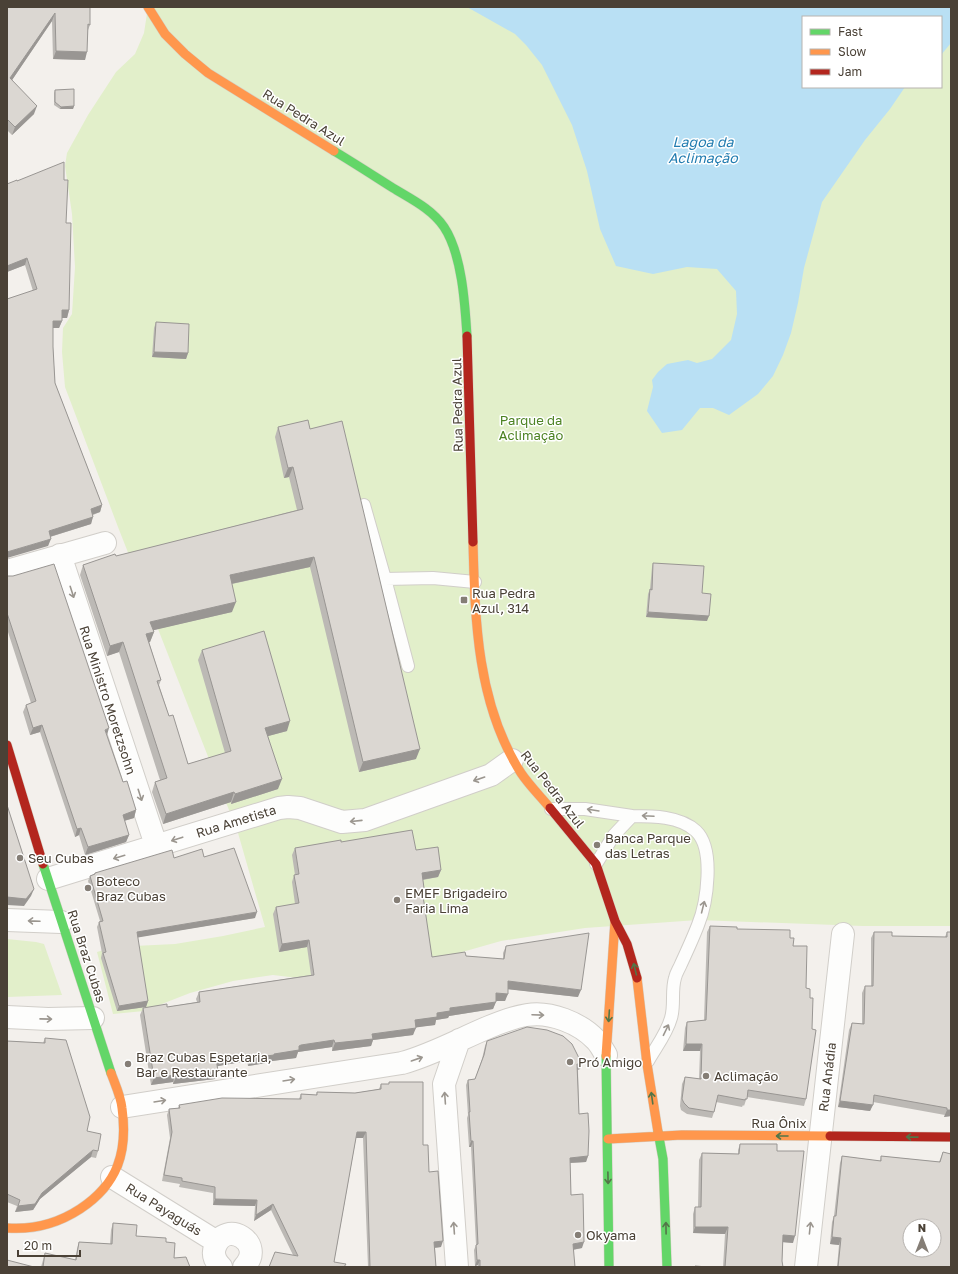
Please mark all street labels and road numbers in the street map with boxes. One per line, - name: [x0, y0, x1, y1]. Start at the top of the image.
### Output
- street label: Rua Pedra Azul: [260, 85, 348, 149]
- street label: Rua Pedra Azul: [448, 358, 466, 452]
- street label: Rua Ministro Moretzsohn: [76, 624, 140, 776]
- street label: Rua Pedra Azul: [518, 747, 588, 831]
- street label: Rua Ametista: [194, 801, 278, 841]
- street label: Rua Braz Cubas: [64, 907, 110, 1005]
- street label: Rua Anádia: [815, 1041, 839, 1113]
- street label: Rua Ônix: [751, 1115, 807, 1131]
- street label: Rua Payaguás: [123, 1179, 205, 1239]

